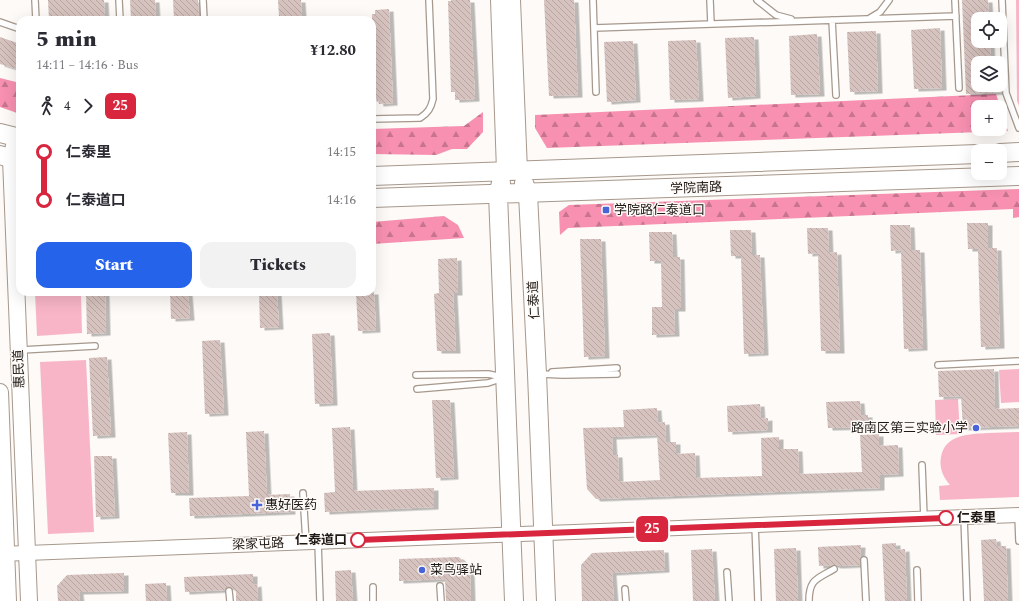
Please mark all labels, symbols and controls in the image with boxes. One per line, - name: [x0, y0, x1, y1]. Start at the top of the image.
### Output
- map controls: [971, 12, 1007, 180]
- button: locate: [971, 12, 1007, 48]
- text: 5 min: [36, 23, 97, 56]
- text: ¥12.80: [310, 39, 356, 62]
- text: 14:11 – 14:16 · Bus: [36, 55, 139, 75]
- button: layers: [971, 56, 1007, 92]
- icon: walk: [36, 95, 58, 117]
- icon: forward: [77, 95, 99, 117]
- text: 25: [113, 95, 128, 116]
- text: 4: [64, 96, 71, 116]
- button: +: [971, 100, 1007, 136]
- text: 仁泰里: [66, 141, 111, 164]
- text: 14:15: [327, 142, 356, 162]
- button: −: [971, 144, 1007, 180]
- street label: 学院南路: [670, 177, 722, 199]
- text: 仁泰道口: [66, 189, 126, 212]
- text: 14:16: [327, 190, 356, 210]
- place label: 学院路仁泰道口: [614, 200, 705, 220]
- marker: 学院路仁泰道口: [601, 205, 611, 215]
- button: Start: [36, 242, 192, 288]
- button: Tickets: [200, 242, 356, 288]
- street label: 仁泰道: [523, 280, 545, 320]
- street label: 惠民道: [8, 349, 30, 389]
- place label: 路南区第三实验小学: [851, 418, 968, 438]
- marker: 路南区第三实验小学: [971, 423, 981, 433]
- place label: 惠好医药: [265, 495, 317, 515]
- marker: 惠好医药: [252, 500, 262, 510]
- place label: 仁泰里: [957, 508, 996, 528]
- marker: 仁泰里: [938, 510, 954, 526]
- line badge: 25: [634, 516, 670, 542]
- text: 25: [644, 518, 660, 539]
- place label: 仁泰道口: [295, 530, 347, 550]
- marker: 仁泰道口: [350, 532, 366, 548]
- street label: 梁家屯路: [232, 533, 284, 555]
- place label: 菜鸟驿站: [430, 560, 482, 580]
- marker: 菜鸟驿站: [417, 565, 427, 575]

